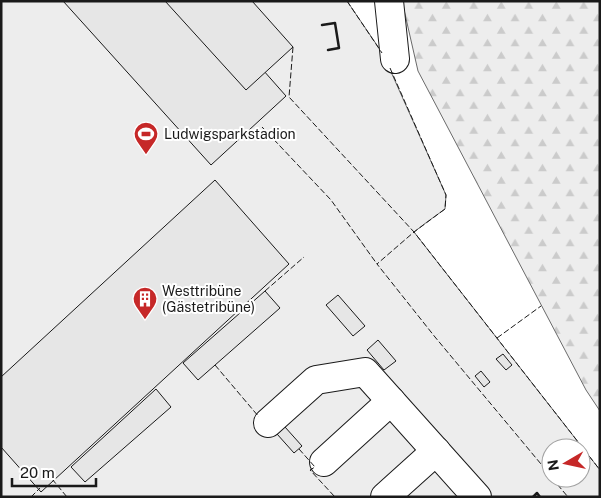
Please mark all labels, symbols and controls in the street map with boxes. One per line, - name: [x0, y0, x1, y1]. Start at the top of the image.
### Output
- sports icon: Ludwigsparkstadion: [133, 121, 159, 155]
- place label: Ludwigsparkstadion: [164, 126, 296, 142]
- place label: Westtribüne (Gästetribüne): [162, 283, 255, 315]
- building icon: Westtribüne (Gästetribüne): [132, 286, 158, 320]
- north arrow: [541, 438, 591, 488]
- scale bar: [12, 456, 96, 488]
- text: N: [544, 458, 562, 472]
- text: 20 m: [20, 464, 55, 481]

